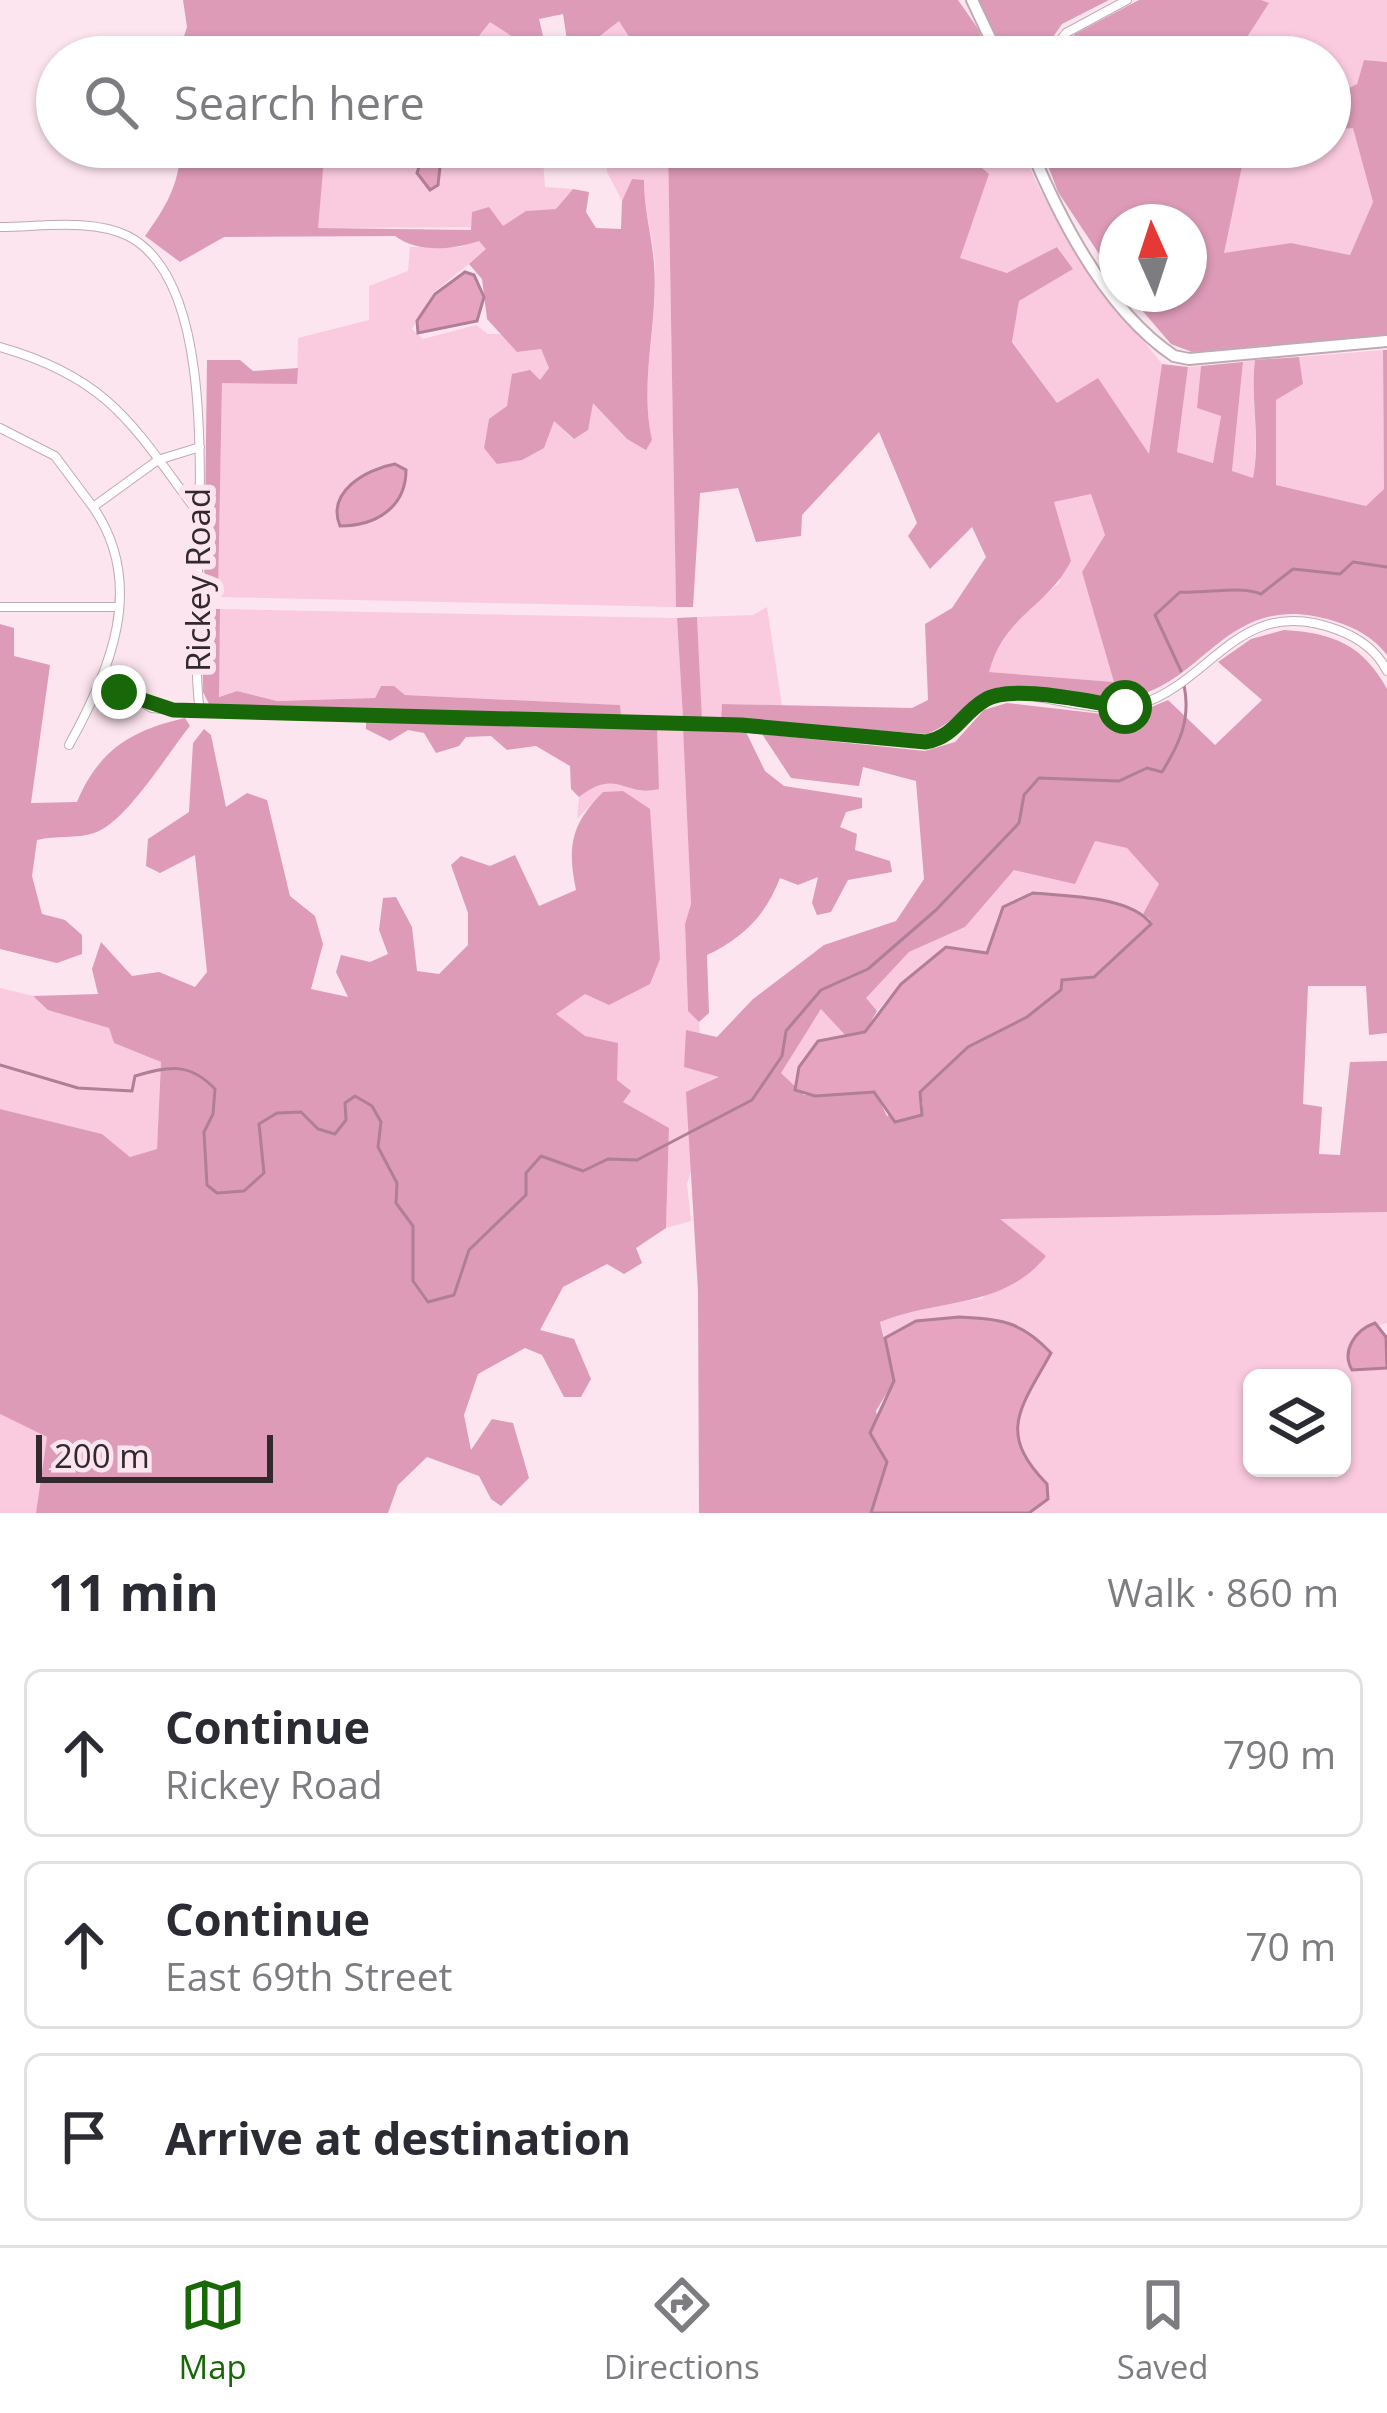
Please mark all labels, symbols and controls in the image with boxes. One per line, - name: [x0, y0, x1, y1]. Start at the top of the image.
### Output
- search box: [36, 36, 1351, 168]
- icon: search: [78, 69, 144, 135]
- text: Search here: [174, 72, 425, 133]
- north arrow: [1099, 204, 1207, 312]
- street label: Rickey Road: [175, 488, 220, 672]
- route end: [92, 665, 146, 719]
- route start: [1098, 680, 1152, 734]
- map controls: [1243, 1369, 1351, 1477]
- button: layers: [1243, 1369, 1351, 1477]
- scale bar: [36, 1429, 273, 1482]
- text: 200 m: [54, 1433, 150, 1478]
- text: 11 min: [48, 1556, 219, 1626]
- text: Walk · 860 m: [1107, 1565, 1339, 1618]
- text: Continue: [165, 1696, 370, 1757]
- icon: ahead: [51, 1720, 117, 1786]
- text: 790 m: [1223, 1727, 1336, 1780]
- text: Rickey Road: [165, 1757, 383, 1810]
- text: Continue: [165, 1888, 370, 1949]
- icon: ahead: [51, 1912, 117, 1978]
- text: 70 m: [1245, 1919, 1336, 1972]
- text: East 69th Street: [165, 1949, 452, 2002]
- icon: arrive: [51, 2104, 117, 2170]
- text: Arrive at destination: [165, 2107, 631, 2168]
- tab: Map: [179, 2272, 247, 2389]
- tab: Directions: [604, 2272, 760, 2389]
- tab: Saved: [1117, 2272, 1208, 2389]

